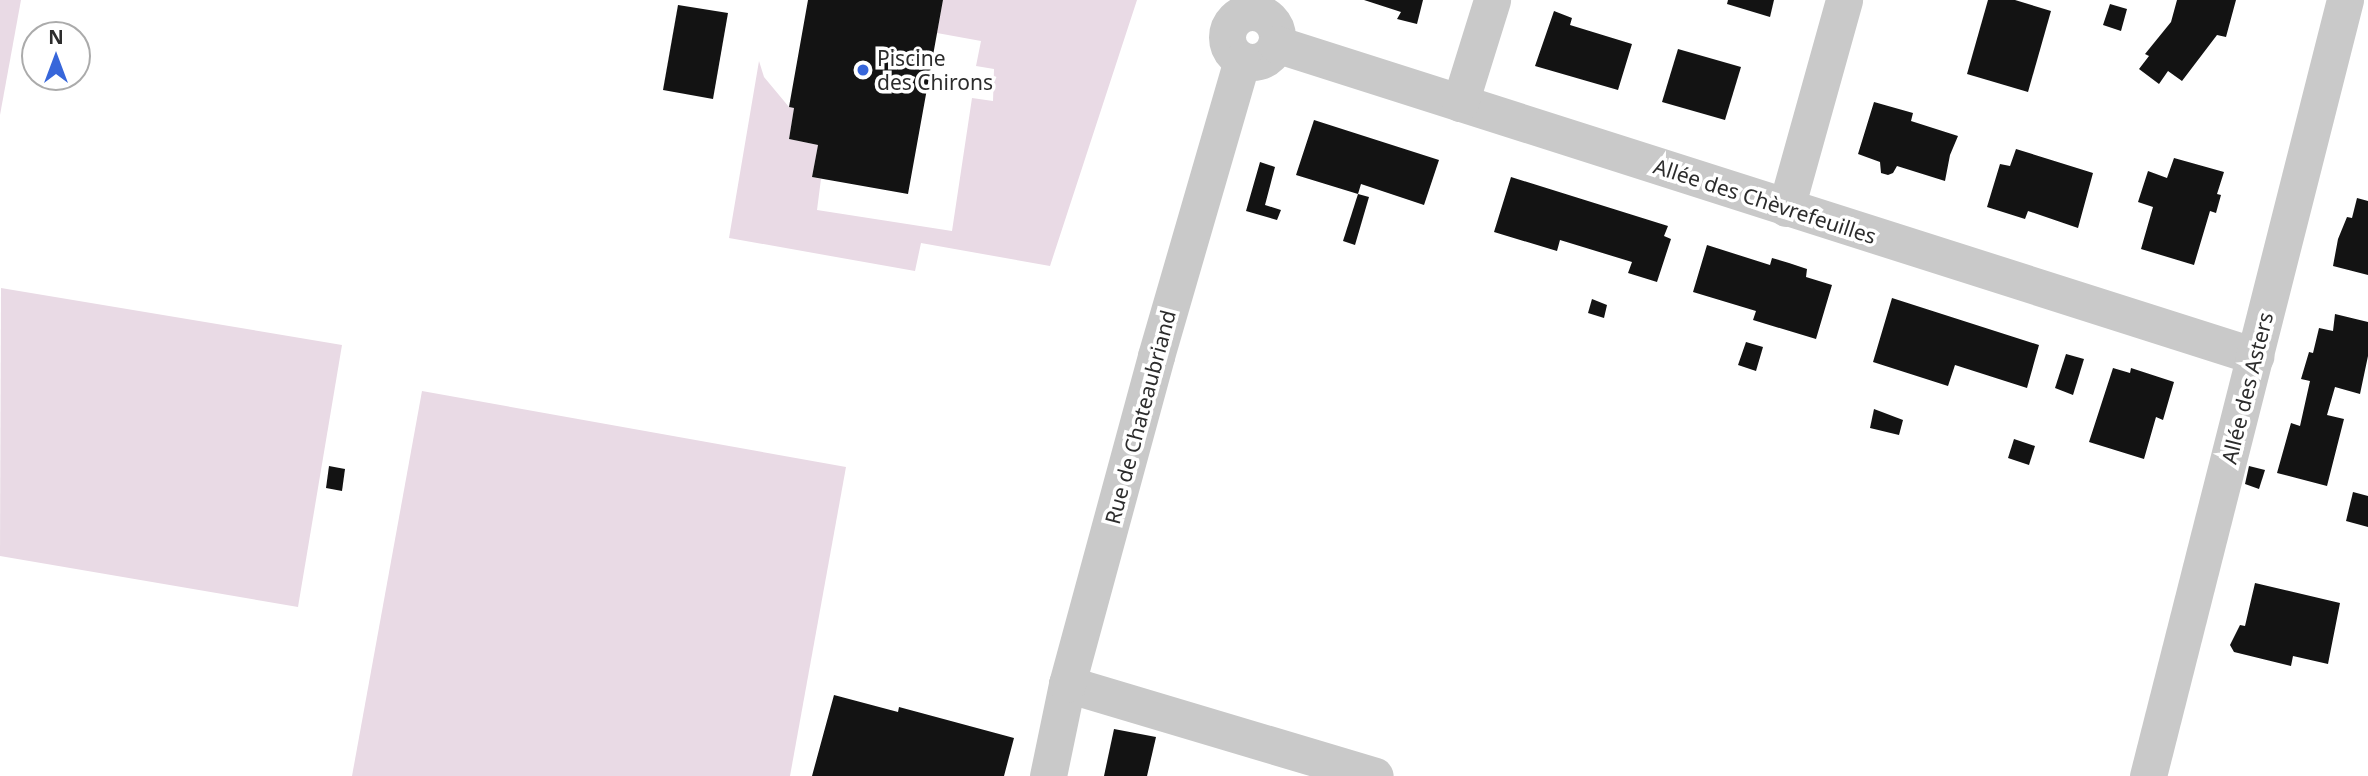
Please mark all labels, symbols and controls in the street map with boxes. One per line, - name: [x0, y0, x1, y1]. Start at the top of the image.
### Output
- north arrow: [21, 21, 91, 91]
- text: N: [48, 24, 64, 50]
- place label: Piscine des Chirons: [877, 45, 993, 95]
- marker: Piscine des Chirons: [855, 62, 871, 78]
- street label: Allée des Chèvrefeuilles: [1651, 153, 1879, 249]
- street label: Rue de Chateaubriand: [1099, 307, 1181, 527]
- street label: Allée des Asters: [2216, 310, 2278, 466]

